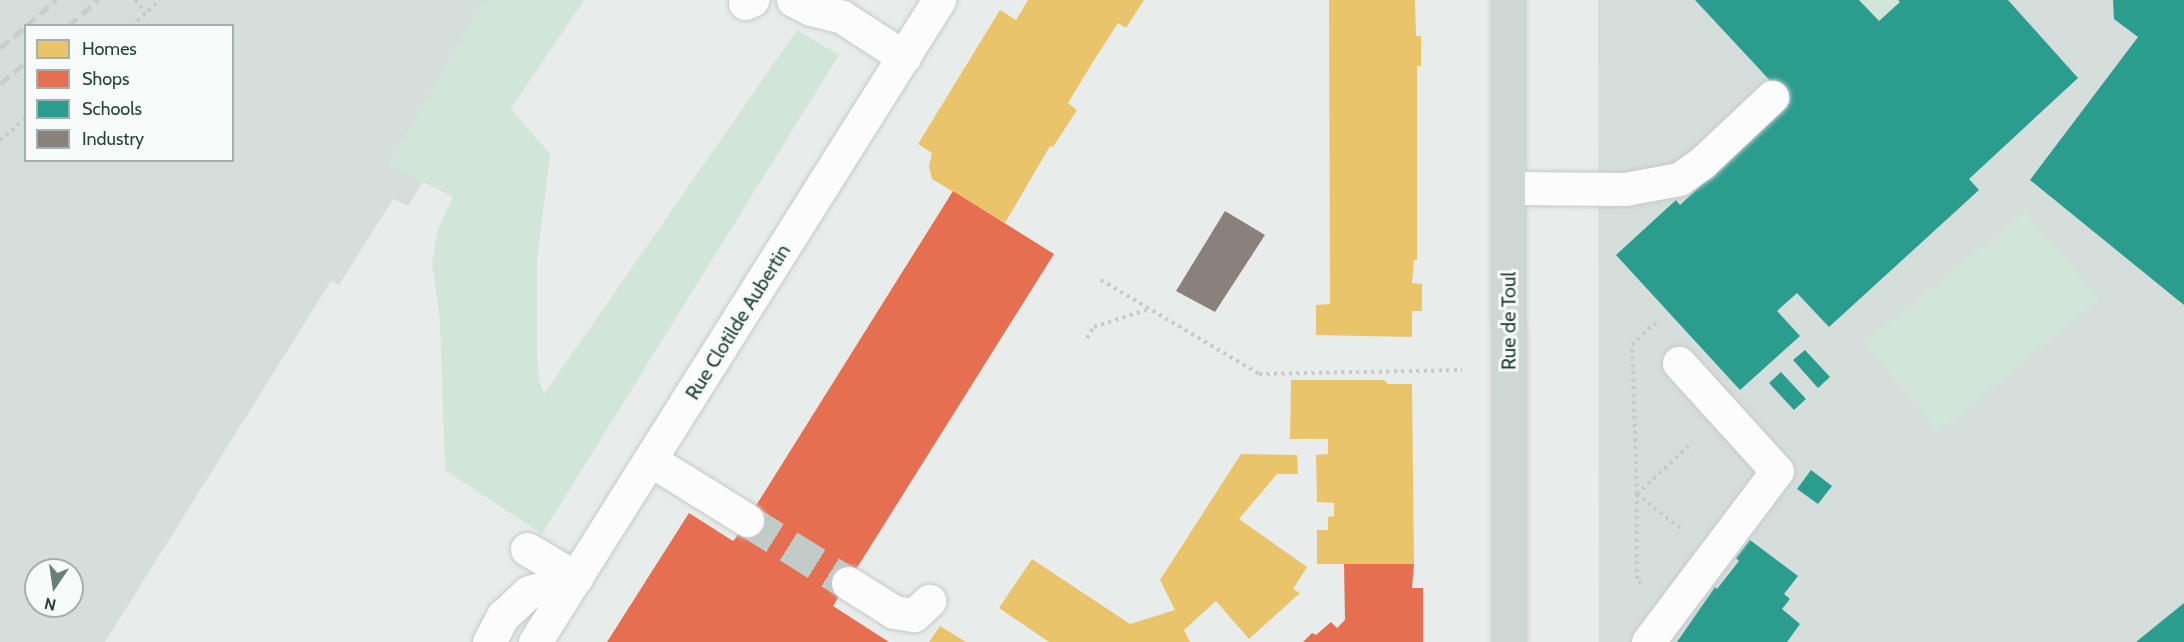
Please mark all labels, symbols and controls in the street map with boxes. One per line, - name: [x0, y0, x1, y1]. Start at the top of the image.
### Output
- legend: [24, 24, 234, 162]
- text: Homes: [82, 38, 137, 60]
- text: Shops: [82, 68, 130, 90]
- text: Schools: [82, 98, 142, 120]
- text: Industry: [82, 128, 144, 150]
- street label: Rue Clotilde Aubertin: [680, 240, 796, 404]
- street label: Rue de Toul: [1497, 272, 1521, 370]
- north arrow: [24, 558, 84, 618]
- text: N: [43, 594, 58, 615]

